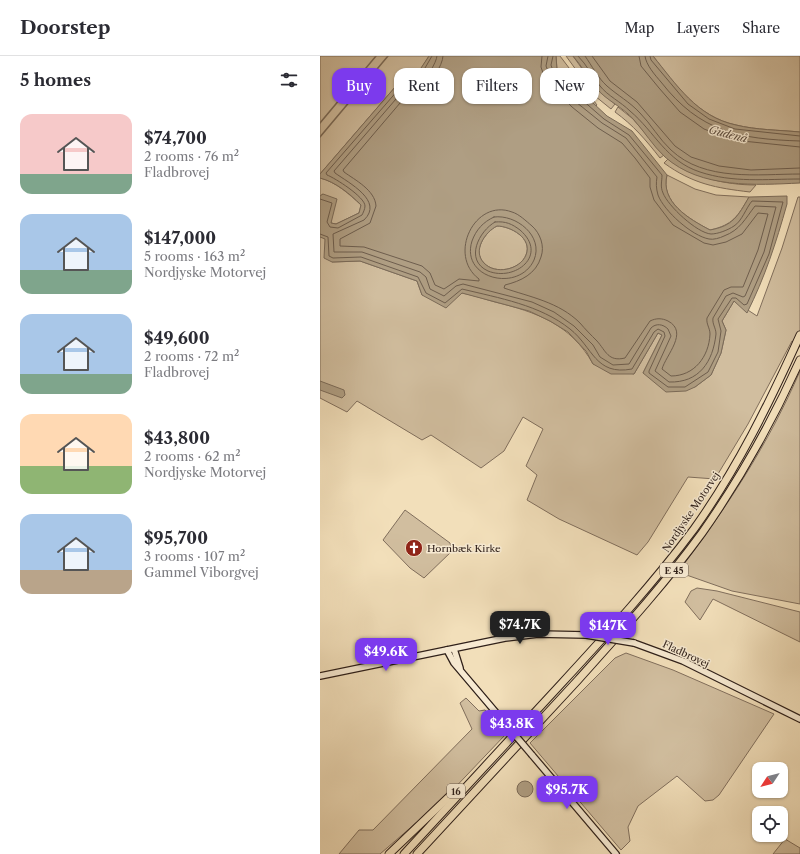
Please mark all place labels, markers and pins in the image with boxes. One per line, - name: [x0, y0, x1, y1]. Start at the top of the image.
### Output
- church icon: Hornbæk Kirke: [404, 538, 424, 558]
- place label: Hornbæk Kirke: [427, 542, 501, 555]
- pin: $74.7K: [487, 611, 553, 645]
- pin: $147K: [580, 612, 636, 646]
- pin: $49.6K: [353, 638, 419, 672]
- pin: $43.8K: [479, 710, 545, 744]
- pin: $95.7K: [534, 776, 600, 810]

